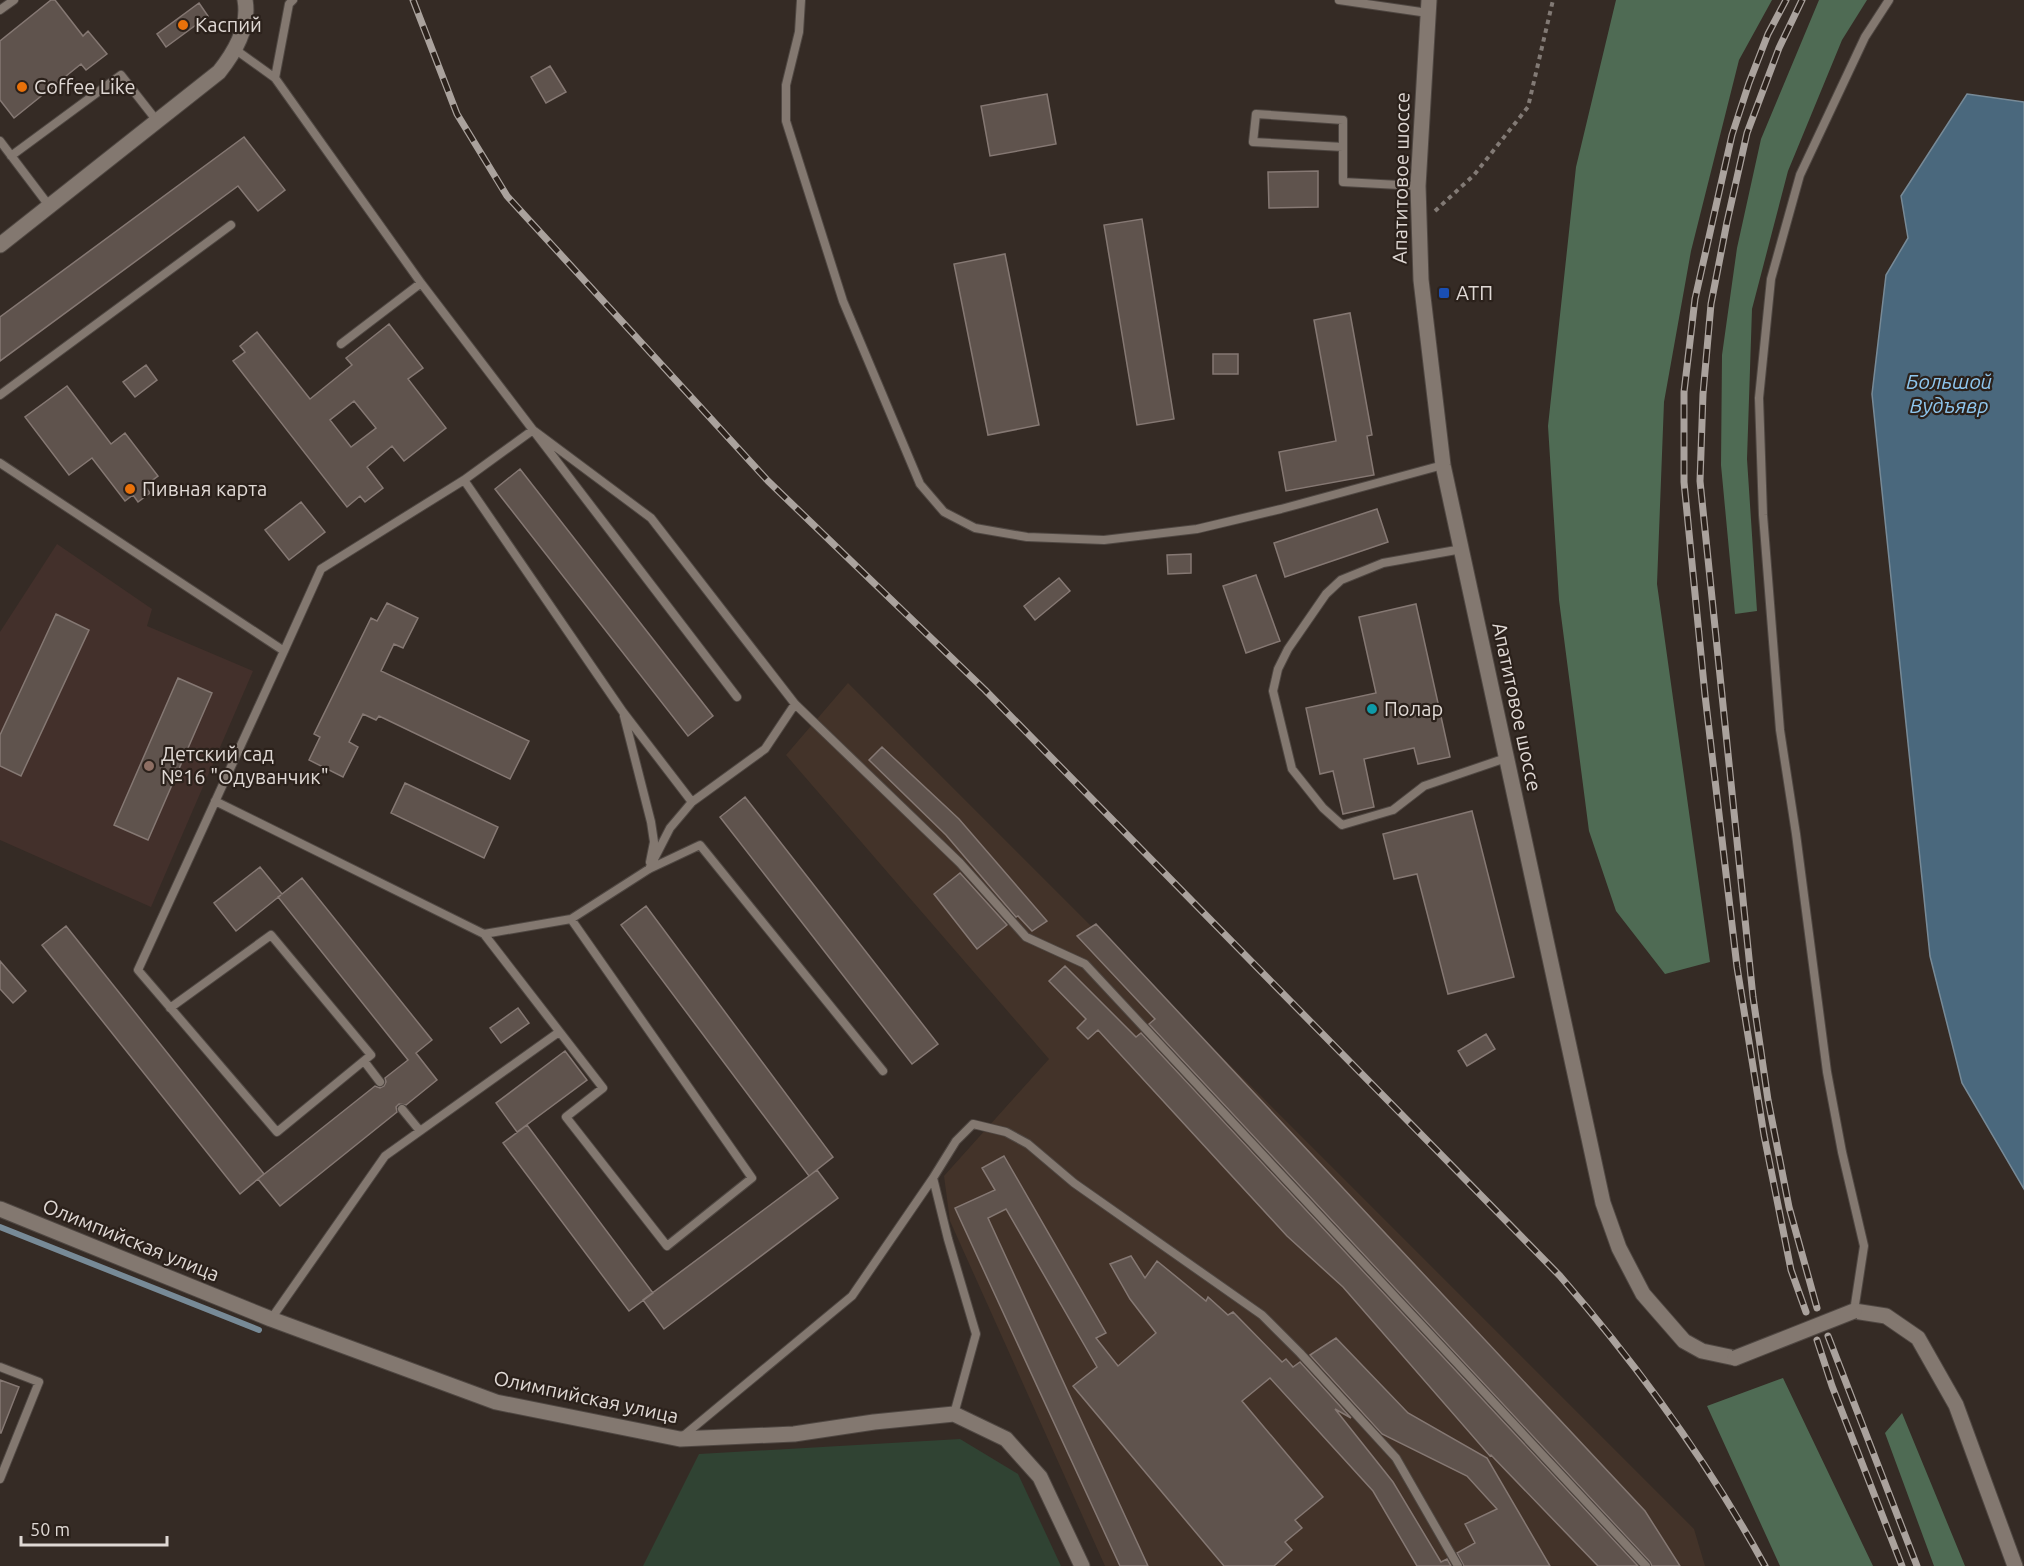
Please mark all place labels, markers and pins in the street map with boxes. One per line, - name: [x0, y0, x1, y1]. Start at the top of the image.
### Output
- place label: Каспий: [195, 13, 262, 36]
- marker: Каспий: [176, 18, 190, 32]
- place label: Coffee Like: [34, 75, 136, 98]
- marker: Coffee Like: [15, 80, 29, 94]
- place label: АТП: [1456, 281, 1493, 304]
- marker: АТП: [1437, 286, 1451, 300]
- place label: Пивная карта: [142, 477, 267, 500]
- marker: Пивная карта: [123, 482, 137, 496]
- place label: Полар: [1384, 697, 1443, 720]
- marker: Полар: [1365, 702, 1379, 716]
- place label: Детский сад №16 "Одуванчик": [161, 742, 329, 788]
- marker: Детский сад №16 "Одуванчик": [142, 759, 156, 773]

